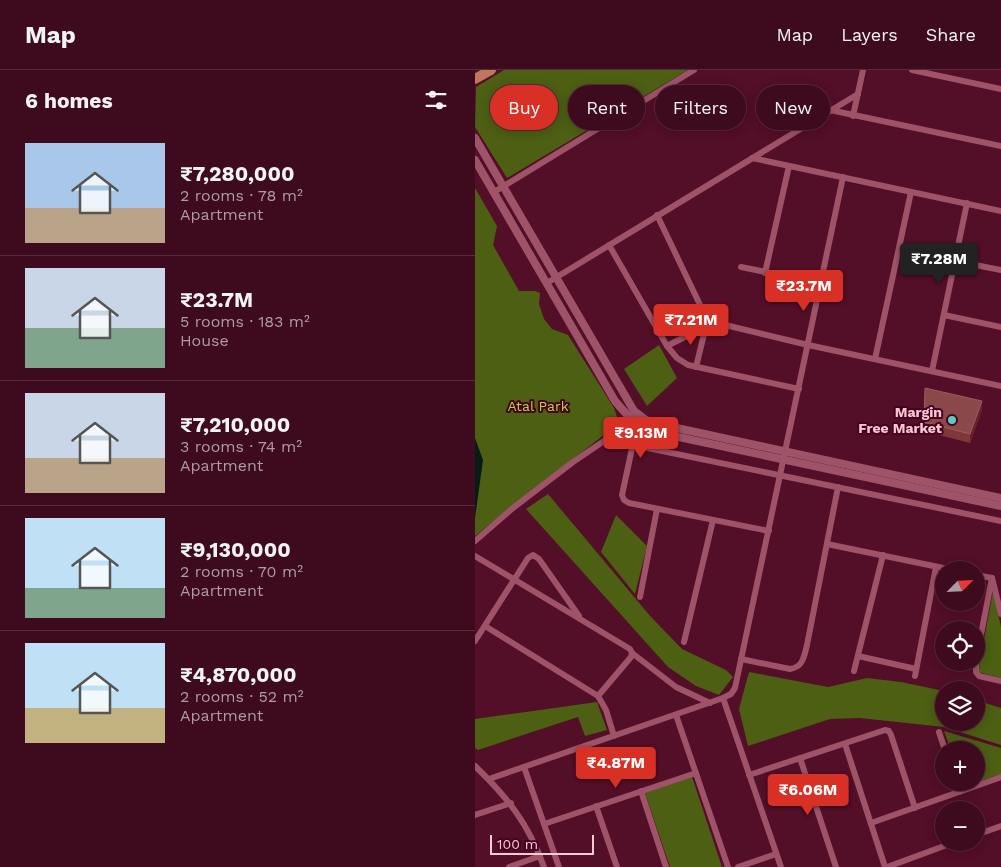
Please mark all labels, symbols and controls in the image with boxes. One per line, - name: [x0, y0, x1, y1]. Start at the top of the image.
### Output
- text: Map: [25, 21, 76, 49]
- text: Map: [776, 24, 813, 45]
- text: Layers: [841, 24, 898, 45]
- text: Share: [926, 24, 976, 45]
- chip: Buy: [490, 85, 558, 130]
- chip: Rent: [568, 85, 645, 130]
- chip: Filters: [655, 85, 746, 130]
- chip: New: [756, 85, 830, 130]
- icon: filters: [422, 86, 450, 114]
- text: 6 homes: [25, 88, 113, 113]
- text: ₹7,280,000: [180, 161, 294, 186]
- icon: home: [65, 163, 125, 223]
- text: 2 rooms · 78 m²: [180, 186, 303, 205]
- text: Apartment: [180, 205, 263, 224]
- pin: ₹7.28M: [898, 242, 980, 285]
- text: ₹7.28M: [911, 249, 967, 268]
- pin: ₹23.7M: [763, 270, 845, 312]
- text: ₹23.7M: [776, 276, 832, 295]
- text: ₹23.7M: [180, 287, 253, 312]
- icon: home: [65, 288, 125, 348]
- pin: ₹7.21M: [650, 304, 732, 346]
- text: ₹7.21M: [664, 310, 718, 329]
- text: 5 rooms · 183 m²: [180, 312, 310, 331]
- text: House: [180, 331, 229, 350]
- park label: Atal Park: [507, 398, 569, 414]
- place label: Margin Free Market: [858, 404, 942, 436]
- text: ₹7,210,000: [180, 412, 290, 437]
- icon: home: [65, 413, 125, 473]
- marker: Margin Free Market: [946, 414, 958, 426]
- pin: ₹9.13M: [600, 416, 682, 459]
- text: ₹9.13M: [614, 423, 668, 442]
- text: 3 rooms · 74 m²: [180, 437, 302, 456]
- text: Apartment: [180, 456, 263, 475]
- text: ₹9,130,000: [180, 537, 291, 562]
- icon: home: [65, 538, 125, 598]
- north arrow: [935, 561, 985, 611]
- map controls: [935, 561, 985, 851]
- text: 2 rooms · 70 m²: [180, 562, 303, 581]
- text: Apartment: [180, 581, 263, 600]
- button: locate: [935, 621, 985, 671]
- text: ₹4,870,000: [180, 662, 297, 687]
- icon: home: [65, 663, 125, 723]
- button: layers: [935, 681, 985, 731]
- text: 2 rooms · 52 m²: [180, 687, 304, 706]
- text: Apartment: [180, 706, 263, 725]
- button: +: [935, 741, 985, 791]
- pin: ₹4.87M: [575, 746, 657, 789]
- text: ₹4.87M: [587, 753, 645, 772]
- pin: ₹6.06M: [767, 774, 849, 816]
- text: ₹6.06M: [779, 780, 837, 799]
- button: −: [935, 801, 985, 851]
- scale bar: [490, 832, 594, 855]
- text: 100 m: [497, 836, 538, 852]

